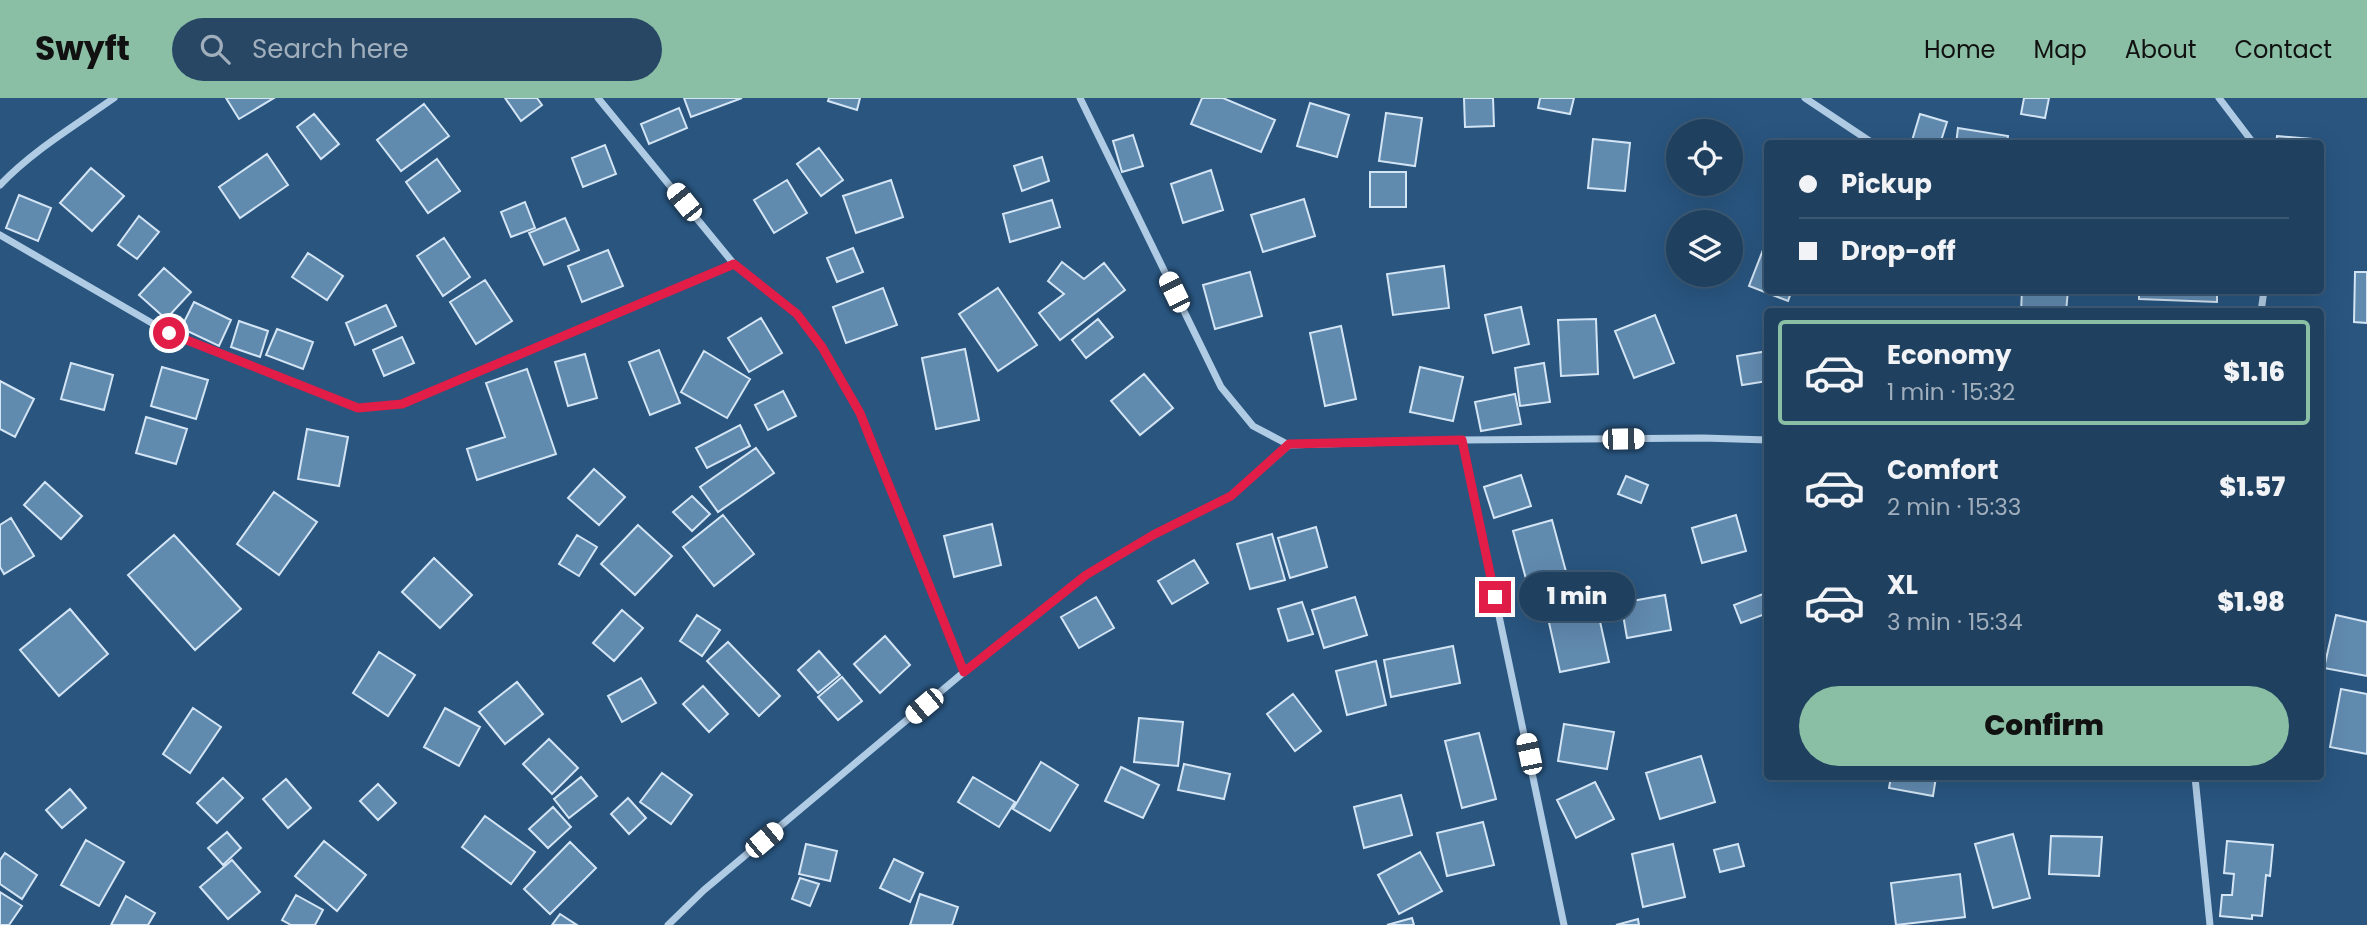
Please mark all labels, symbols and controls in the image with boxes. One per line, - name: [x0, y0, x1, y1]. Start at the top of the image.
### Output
- search box: [172, 18, 662, 81]
- text: Swyft: [35, 25, 130, 72]
- icon: search: [196, 30, 234, 68]
- text: Search here: [252, 31, 409, 67]
- text: Home: [1924, 33, 1996, 66]
- text: Map: [2034, 33, 2087, 66]
- text: About: [2125, 33, 2196, 66]
- text: Contact: [2234, 33, 2332, 66]
- map controls: [1666, 119, 1743, 287]
- button: locate: [1666, 119, 1743, 196]
- text: Pickup: [1841, 166, 1932, 202]
- car: [663, 179, 706, 225]
- button: layers: [1666, 210, 1743, 287]
- text: Drop-off: [1841, 233, 1956, 269]
- car: [1156, 269, 1193, 315]
- route start: [153, 317, 185, 349]
- text: Economy: [1887, 337, 2011, 373]
- icon: car: [1803, 341, 1866, 404]
- text: $1.16: [2223, 354, 2285, 390]
- text: 1 min · 15:32: [1887, 376, 2015, 408]
- car: [1602, 428, 1645, 450]
- text: Comfort: [1887, 452, 1999, 488]
- icon: car: [1803, 456, 1866, 519]
- text: $1.57: [2219, 469, 2285, 505]
- text: 2 min · 15:33: [1887, 491, 2021, 523]
- text: XL: [1887, 567, 1918, 603]
- icon: car: [1803, 571, 1866, 634]
- callout: 1 min: [1520, 573, 1635, 622]
- text: 1 min: [1547, 580, 1607, 612]
- route end: [1479, 581, 1511, 613]
- text: $1.98: [2217, 584, 2285, 620]
- text: 3 min · 15:34: [1887, 606, 2023, 638]
- car: [902, 684, 947, 728]
- button: Confirm: [1799, 686, 2289, 766]
- car: [1515, 731, 1544, 777]
- car: [742, 818, 787, 862]

